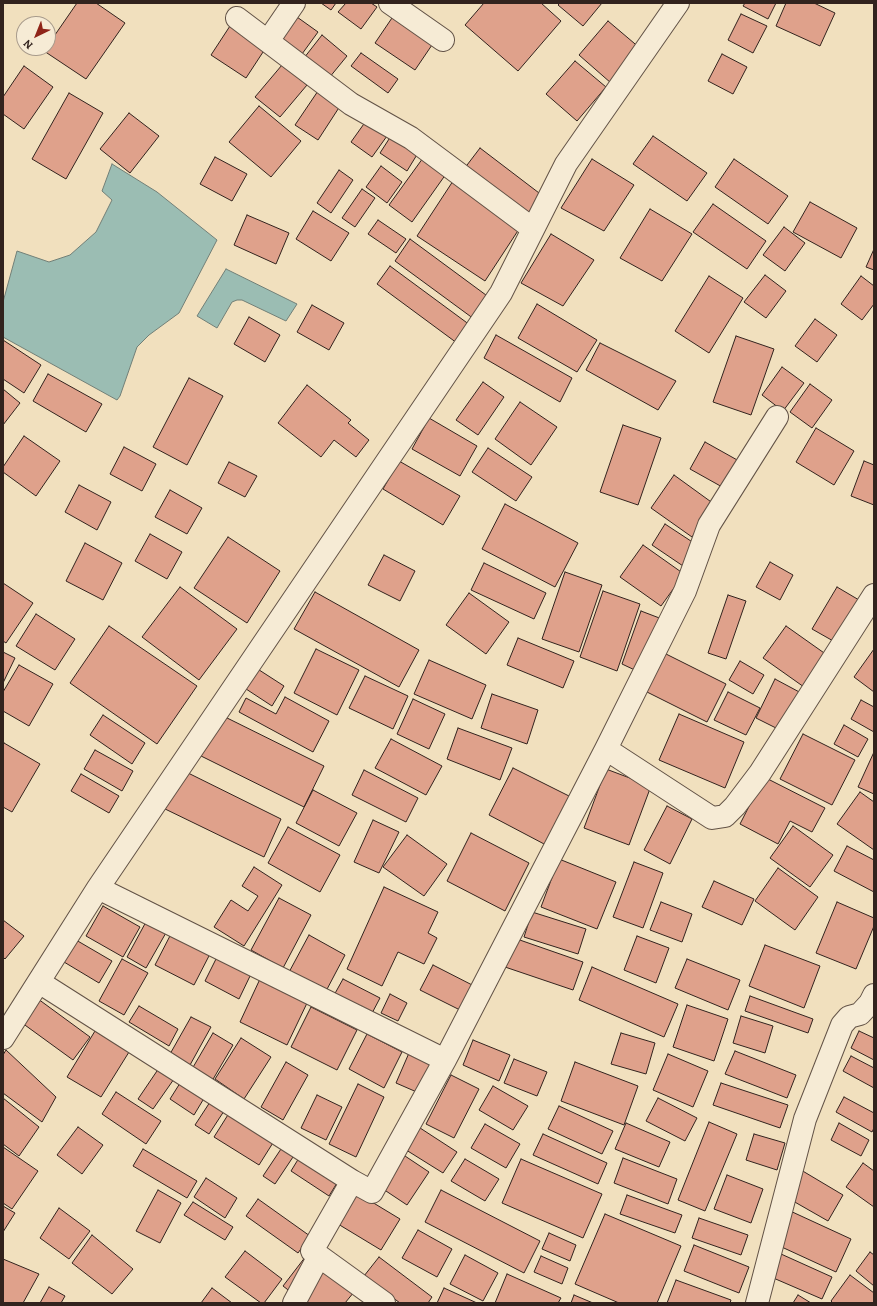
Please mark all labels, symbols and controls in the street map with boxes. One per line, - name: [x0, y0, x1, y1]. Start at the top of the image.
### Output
- north arrow: [16, 16, 56, 56]
- text: N: [20, 36, 36, 53]

